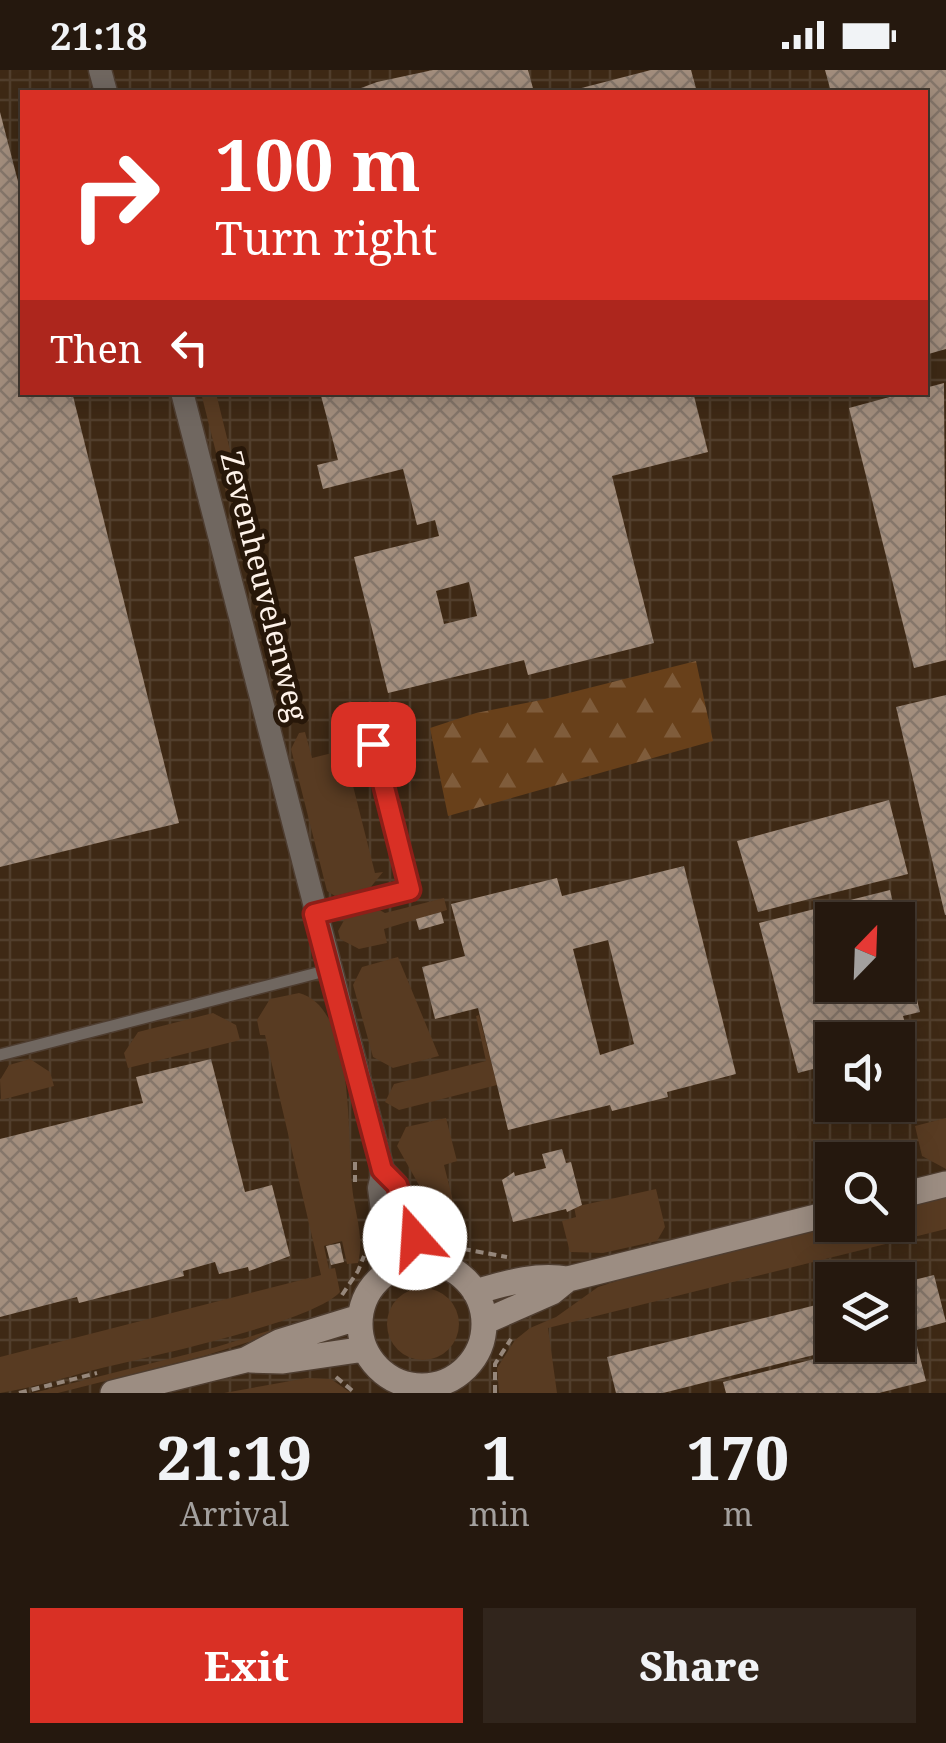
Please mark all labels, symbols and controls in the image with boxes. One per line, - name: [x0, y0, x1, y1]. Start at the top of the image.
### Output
- text: 21:18: [50, 9, 147, 61]
- text: 100 m: [215, 116, 421, 212]
- icon: right: [50, 130, 180, 260]
- text: Turn right: [215, 207, 437, 268]
- icon: left: [162, 320, 217, 375]
- text: Then: [50, 322, 142, 374]
- street label: Zevenheuvelenweg: [212, 447, 318, 725]
- pin: [331, 702, 416, 787]
- icon: arrive: [346, 717, 401, 772]
- north arrow: [815, 902, 915, 1002]
- map controls: [815, 902, 915, 1362]
- button: sound: [815, 1022, 915, 1122]
- button: search: [815, 1142, 915, 1242]
- position arrow: [363, 1186, 467, 1290]
- button: layers: [815, 1262, 915, 1362]
- text: 21:19: [157, 1416, 312, 1498]
- text: 1: [482, 1416, 516, 1498]
- text: 170: [687, 1416, 789, 1498]
- text: Arrival: [180, 1492, 289, 1535]
- text: min: [469, 1492, 530, 1535]
- text: m: [723, 1492, 753, 1535]
- button: Exit: [30, 1608, 463, 1723]
- button: Share: [483, 1608, 916, 1723]

